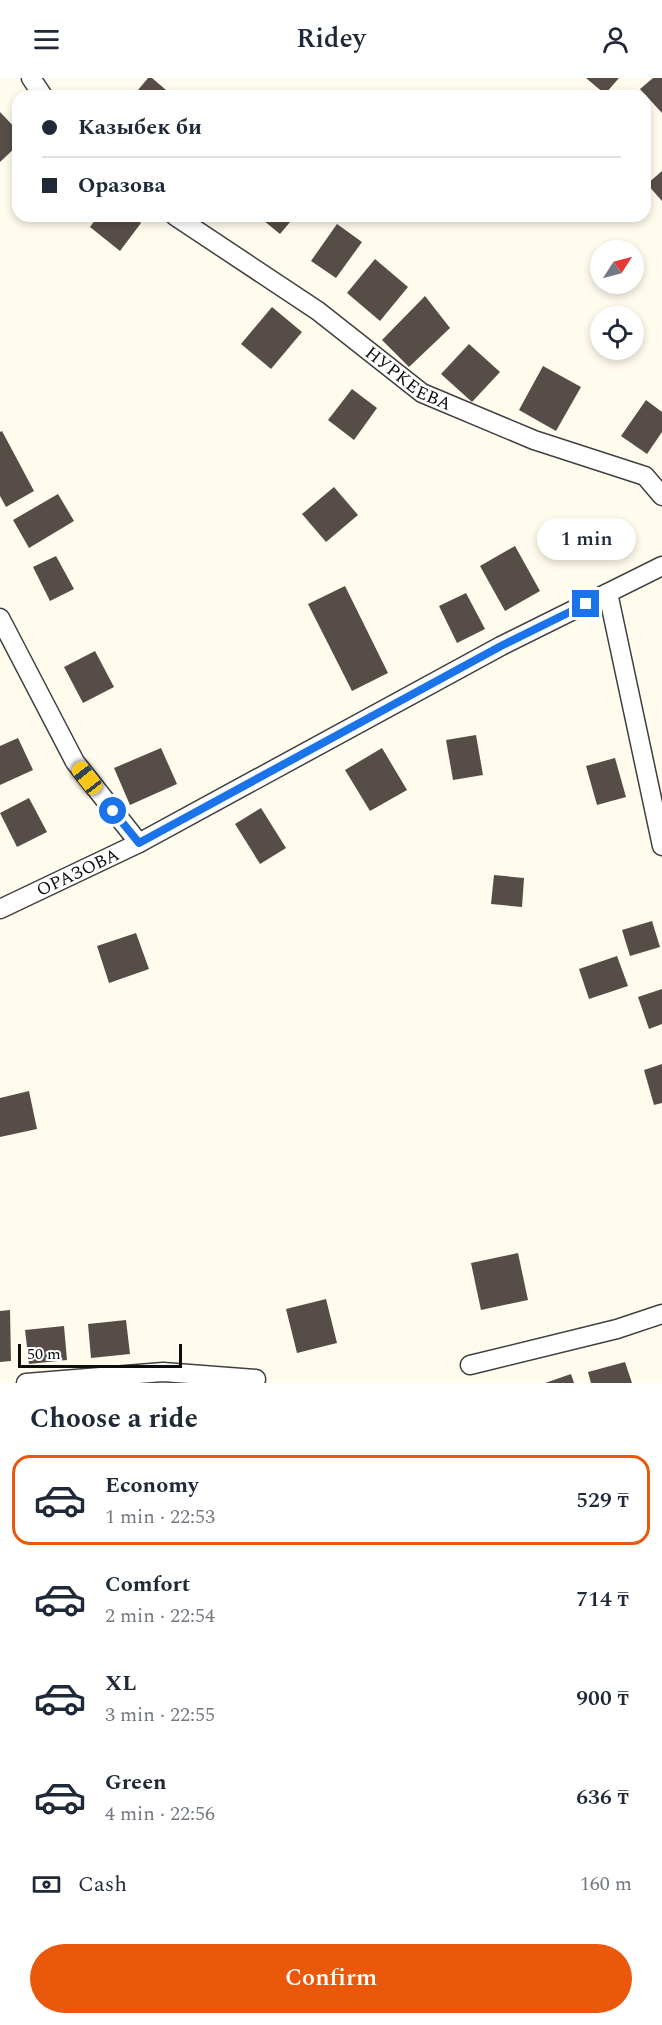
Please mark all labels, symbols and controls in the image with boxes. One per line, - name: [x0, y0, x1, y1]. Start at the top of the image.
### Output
- text: Ridey: [296, 18, 366, 60]
- icon: menu: [30, 23, 63, 56]
- icon: person: [599, 23, 632, 56]
- text: Казыбек би: [78, 111, 202, 144]
- text: Оразова: [78, 169, 166, 202]
- north arrow: [590, 240, 644, 294]
- map controls: [590, 240, 644, 360]
- button: locate: [590, 306, 644, 360]
- street label: НУРКЕЕВА: [359, 340, 456, 418]
- callout: 1 min: [536, 517, 636, 559]
- text: 1 min: [561, 524, 612, 554]
- route end: [572, 590, 599, 617]
- car: [69, 758, 105, 798]
- route start: [99, 797, 126, 824]
- street label: ОРАЗОВА: [32, 841, 124, 904]
- scale bar: [18, 1341, 182, 1368]
- text: 50 m: [27, 1342, 61, 1366]
- text: Choose a ride: [30, 1398, 198, 1440]
- text: Economy: [105, 1469, 198, 1502]
- icon: car: [33, 1473, 87, 1527]
- text: 529 ₸: [576, 1484, 629, 1517]
- text: 1 min · 22:53: [105, 1502, 215, 1532]
- text: Comfort: [105, 1568, 190, 1601]
- icon: car: [33, 1572, 87, 1626]
- text: 714 ₸: [576, 1583, 629, 1616]
- text: 2 min · 22:54: [105, 1601, 215, 1631]
- text: XL: [105, 1667, 136, 1700]
- icon: car: [33, 1671, 87, 1725]
- text: 900 ₸: [576, 1682, 629, 1715]
- text: 3 min · 22:55: [105, 1700, 215, 1730]
- text: Green: [105, 1766, 167, 1799]
- icon: car: [33, 1770, 87, 1824]
- text: 636 ₸: [576, 1781, 629, 1814]
- text: 4 min · 22:56: [105, 1799, 215, 1829]
- icon: cash: [30, 1868, 63, 1901]
- text: Cash: [78, 1868, 127, 1901]
- text: 160 m: [580, 1869, 632, 1899]
- button: Confirm: [30, 1944, 632, 2013]

